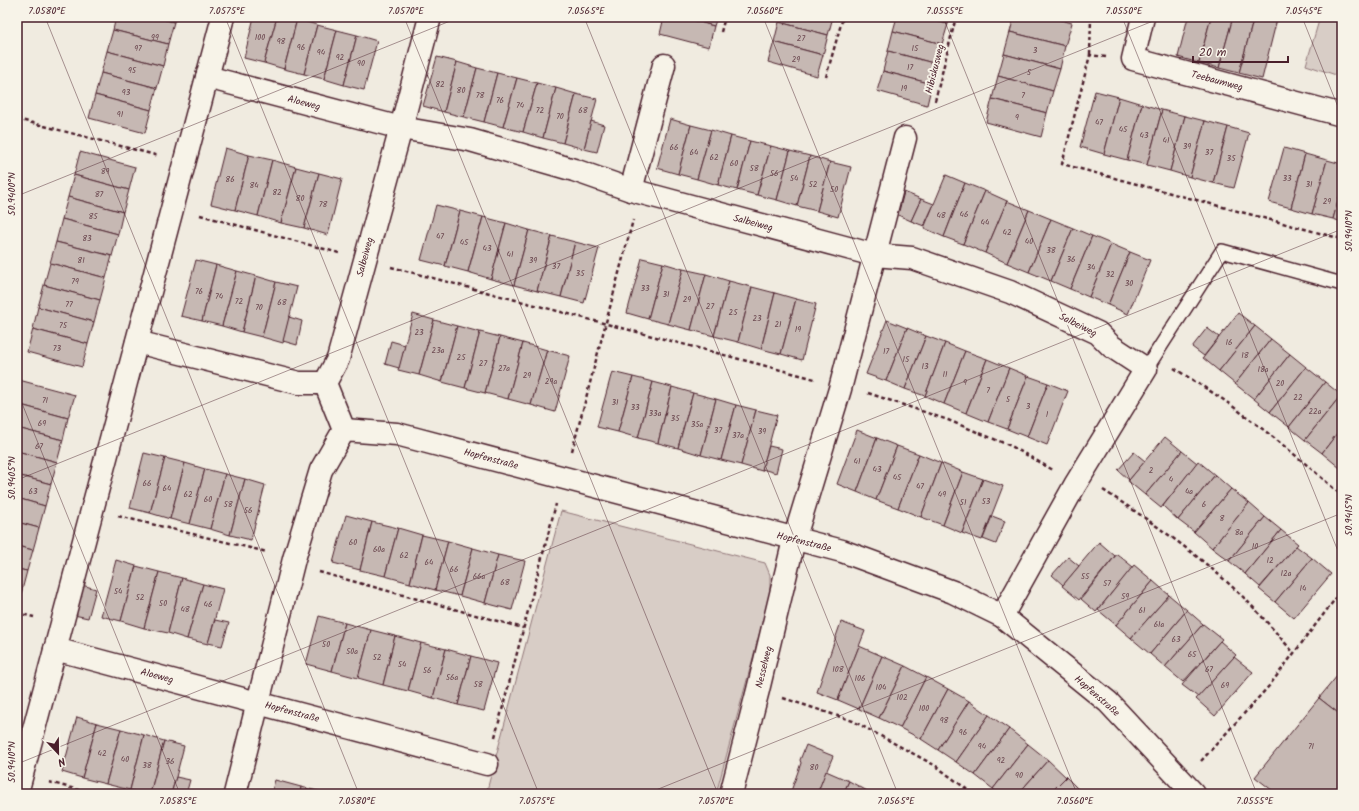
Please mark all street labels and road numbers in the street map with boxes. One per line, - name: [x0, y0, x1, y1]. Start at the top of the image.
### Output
- street label: Hibiskusweg: [921, 42, 949, 96]
- street label: Teebaumweg: [1189, 66, 1245, 96]
- street label: Aloeweg: [286, 91, 323, 115]
- street label: Salbeiweg: [731, 210, 775, 236]
- street label: Salbeiweg: [352, 235, 378, 279]
- street label: Salbeiweg: [1056, 309, 1100, 341]
- street label: Hopfenstraße: [462, 444, 521, 474]
- street label: Hopfenstraße: [775, 527, 834, 557]
- street label: Nesselweg: [751, 644, 777, 690]
- street label: Aloeweg: [139, 664, 176, 688]
- street label: Hopfenstraße: [1071, 672, 1124, 721]
- street label: Hopfenstraße: [263, 697, 322, 727]

